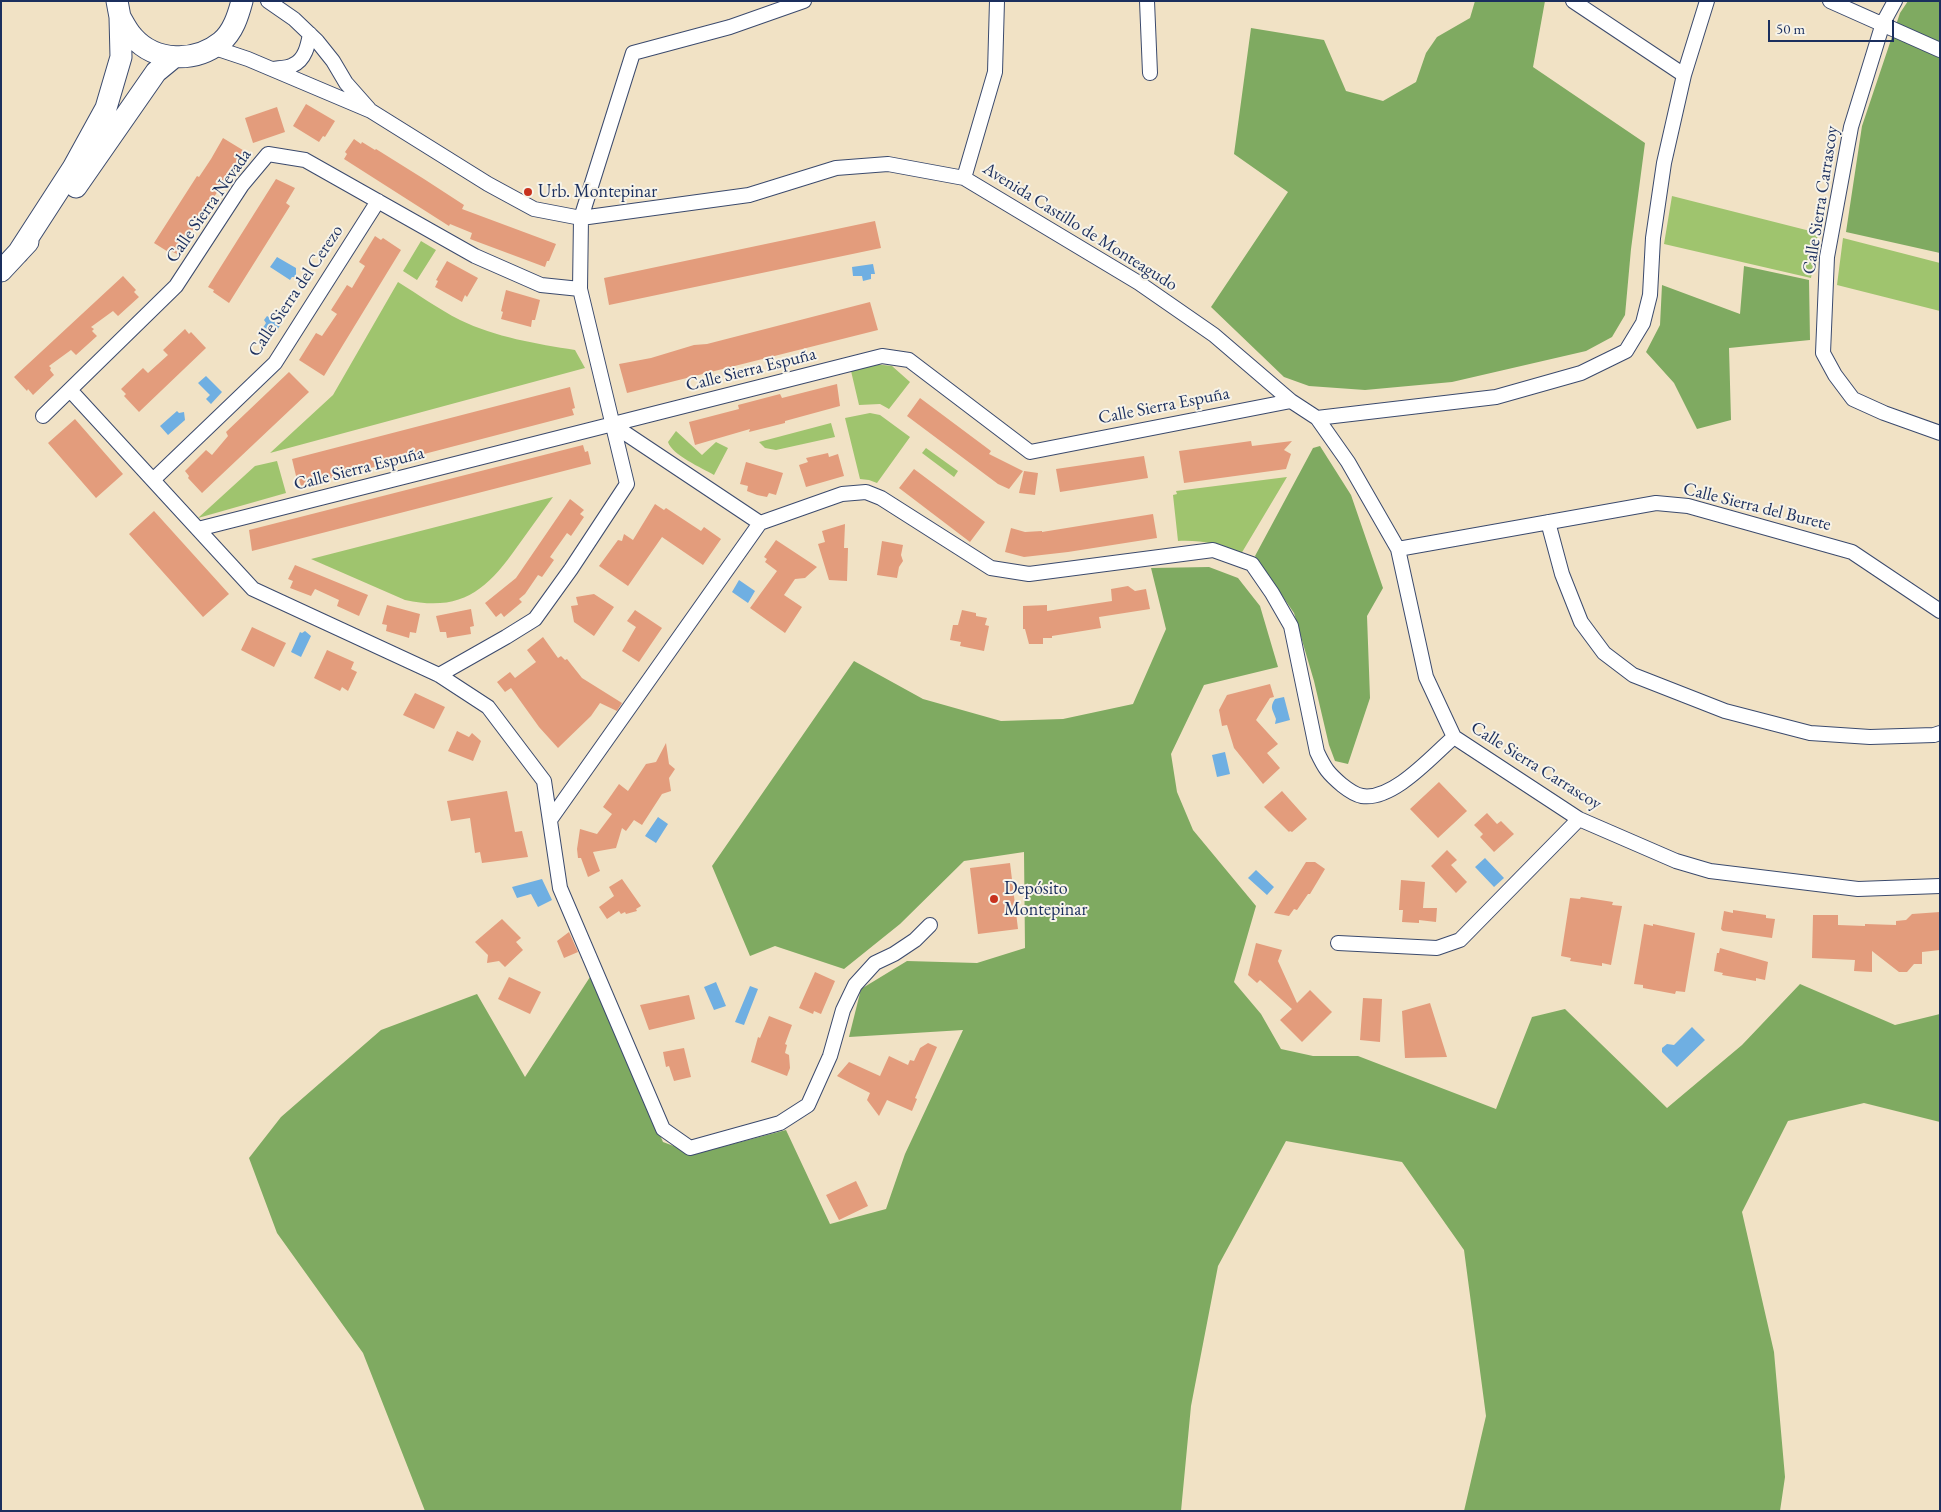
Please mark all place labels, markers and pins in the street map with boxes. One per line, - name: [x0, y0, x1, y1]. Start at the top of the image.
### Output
- place label: Urb. Montepinar: [538, 181, 657, 203]
- marker: Urb. Montepinar: [522, 186, 534, 198]
- place label: Depósito Montepinar: [1004, 878, 1087, 921]
- marker: Depósito Montepinar: [988, 893, 1000, 905]

